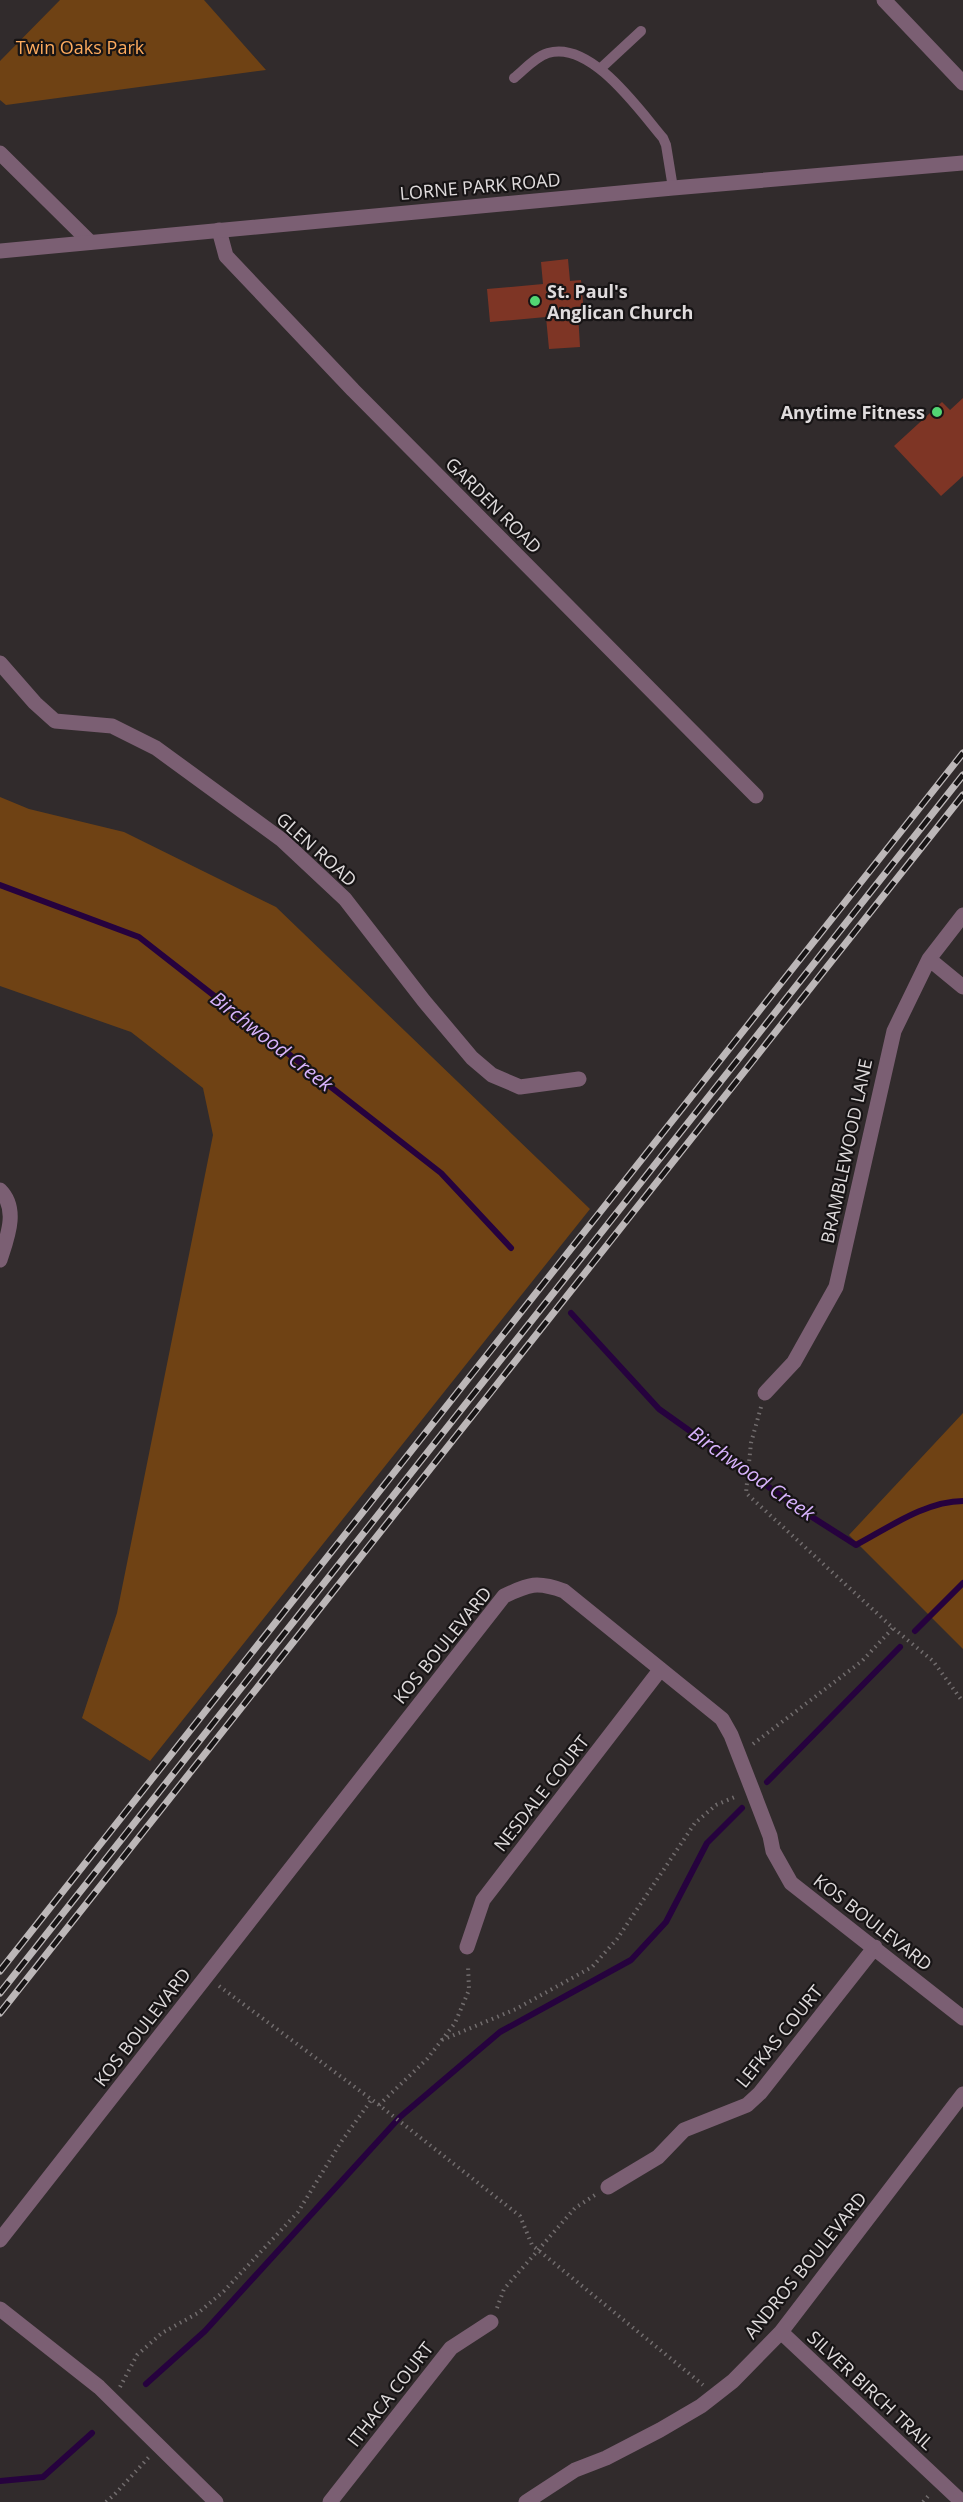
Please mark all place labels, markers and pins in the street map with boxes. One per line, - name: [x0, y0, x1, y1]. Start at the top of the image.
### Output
- place label: St. Paul's Anglican Church: [547, 279, 693, 324]
- marker: St. Paul's Anglican Church: [528, 294, 542, 308]
- place label: Anytime Fitness: [781, 400, 925, 424]
- marker: Anytime Fitness: [930, 405, 944, 419]

